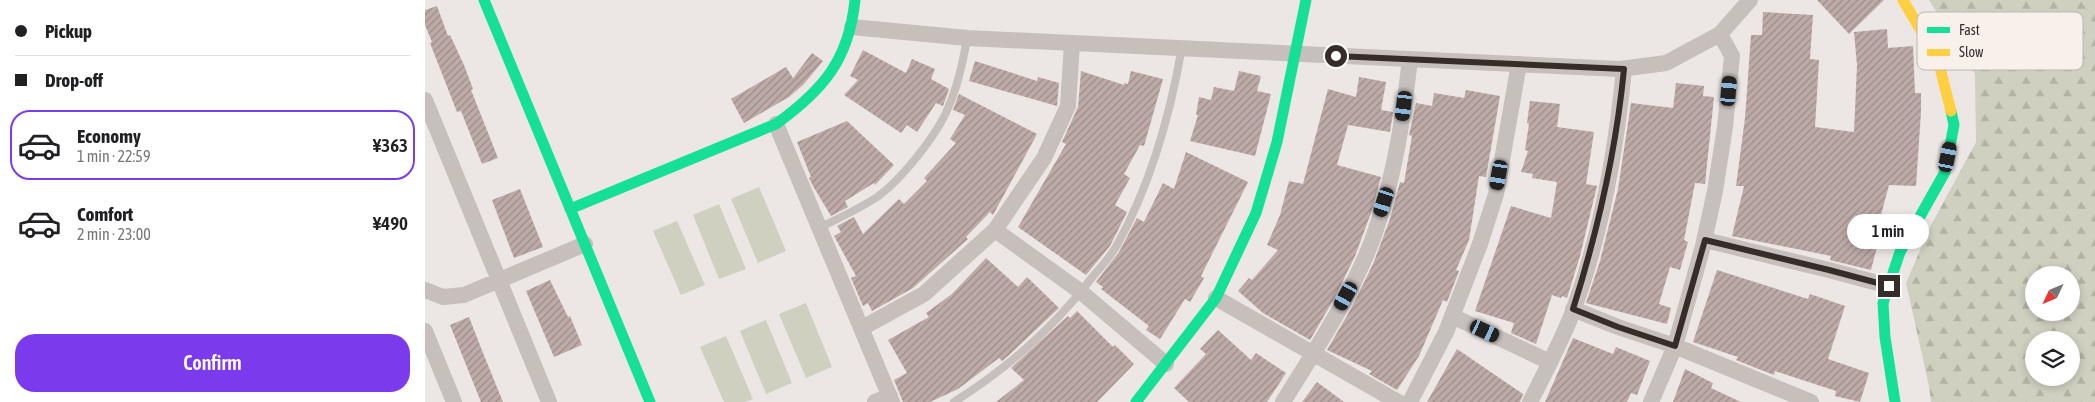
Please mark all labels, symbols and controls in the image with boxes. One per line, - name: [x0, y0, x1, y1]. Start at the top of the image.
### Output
- legend: [1917, 12, 2083, 70]
- text: Pickup: [45, 20, 92, 42]
- text: Fast: [1959, 22, 1980, 38]
- text: Slow: [1959, 44, 1984, 60]
- route start: [1325, 45, 1347, 67]
- text: Drop-off: [45, 69, 103, 91]
- car: [1720, 75, 1737, 107]
- car: [1394, 90, 1413, 122]
- icon: car: [17, 123, 62, 168]
- text: Economy: [77, 125, 141, 147]
- text: ¥363: [373, 134, 408, 156]
- car: [1937, 141, 1958, 173]
- text: 1 min · 22:59: [77, 147, 150, 165]
- car: [1489, 159, 1508, 191]
- car: [1372, 185, 1395, 219]
- icon: car: [17, 201, 62, 246]
- text: Comfort: [77, 203, 133, 225]
- text: ¥490: [373, 212, 408, 234]
- callout: 1 min: [1848, 214, 1930, 248]
- text: 1 min: [1872, 222, 1904, 240]
- text: 2 min · 23:00: [77, 225, 151, 243]
- north arrow: [2025, 266, 2080, 321]
- map controls: [2025, 266, 2080, 386]
- route end: [1878, 275, 1900, 297]
- car: [1332, 279, 1359, 313]
- car: [1468, 318, 1501, 344]
- button: layers: [2025, 331, 2080, 386]
- button: Confirm: [15, 334, 410, 392]

